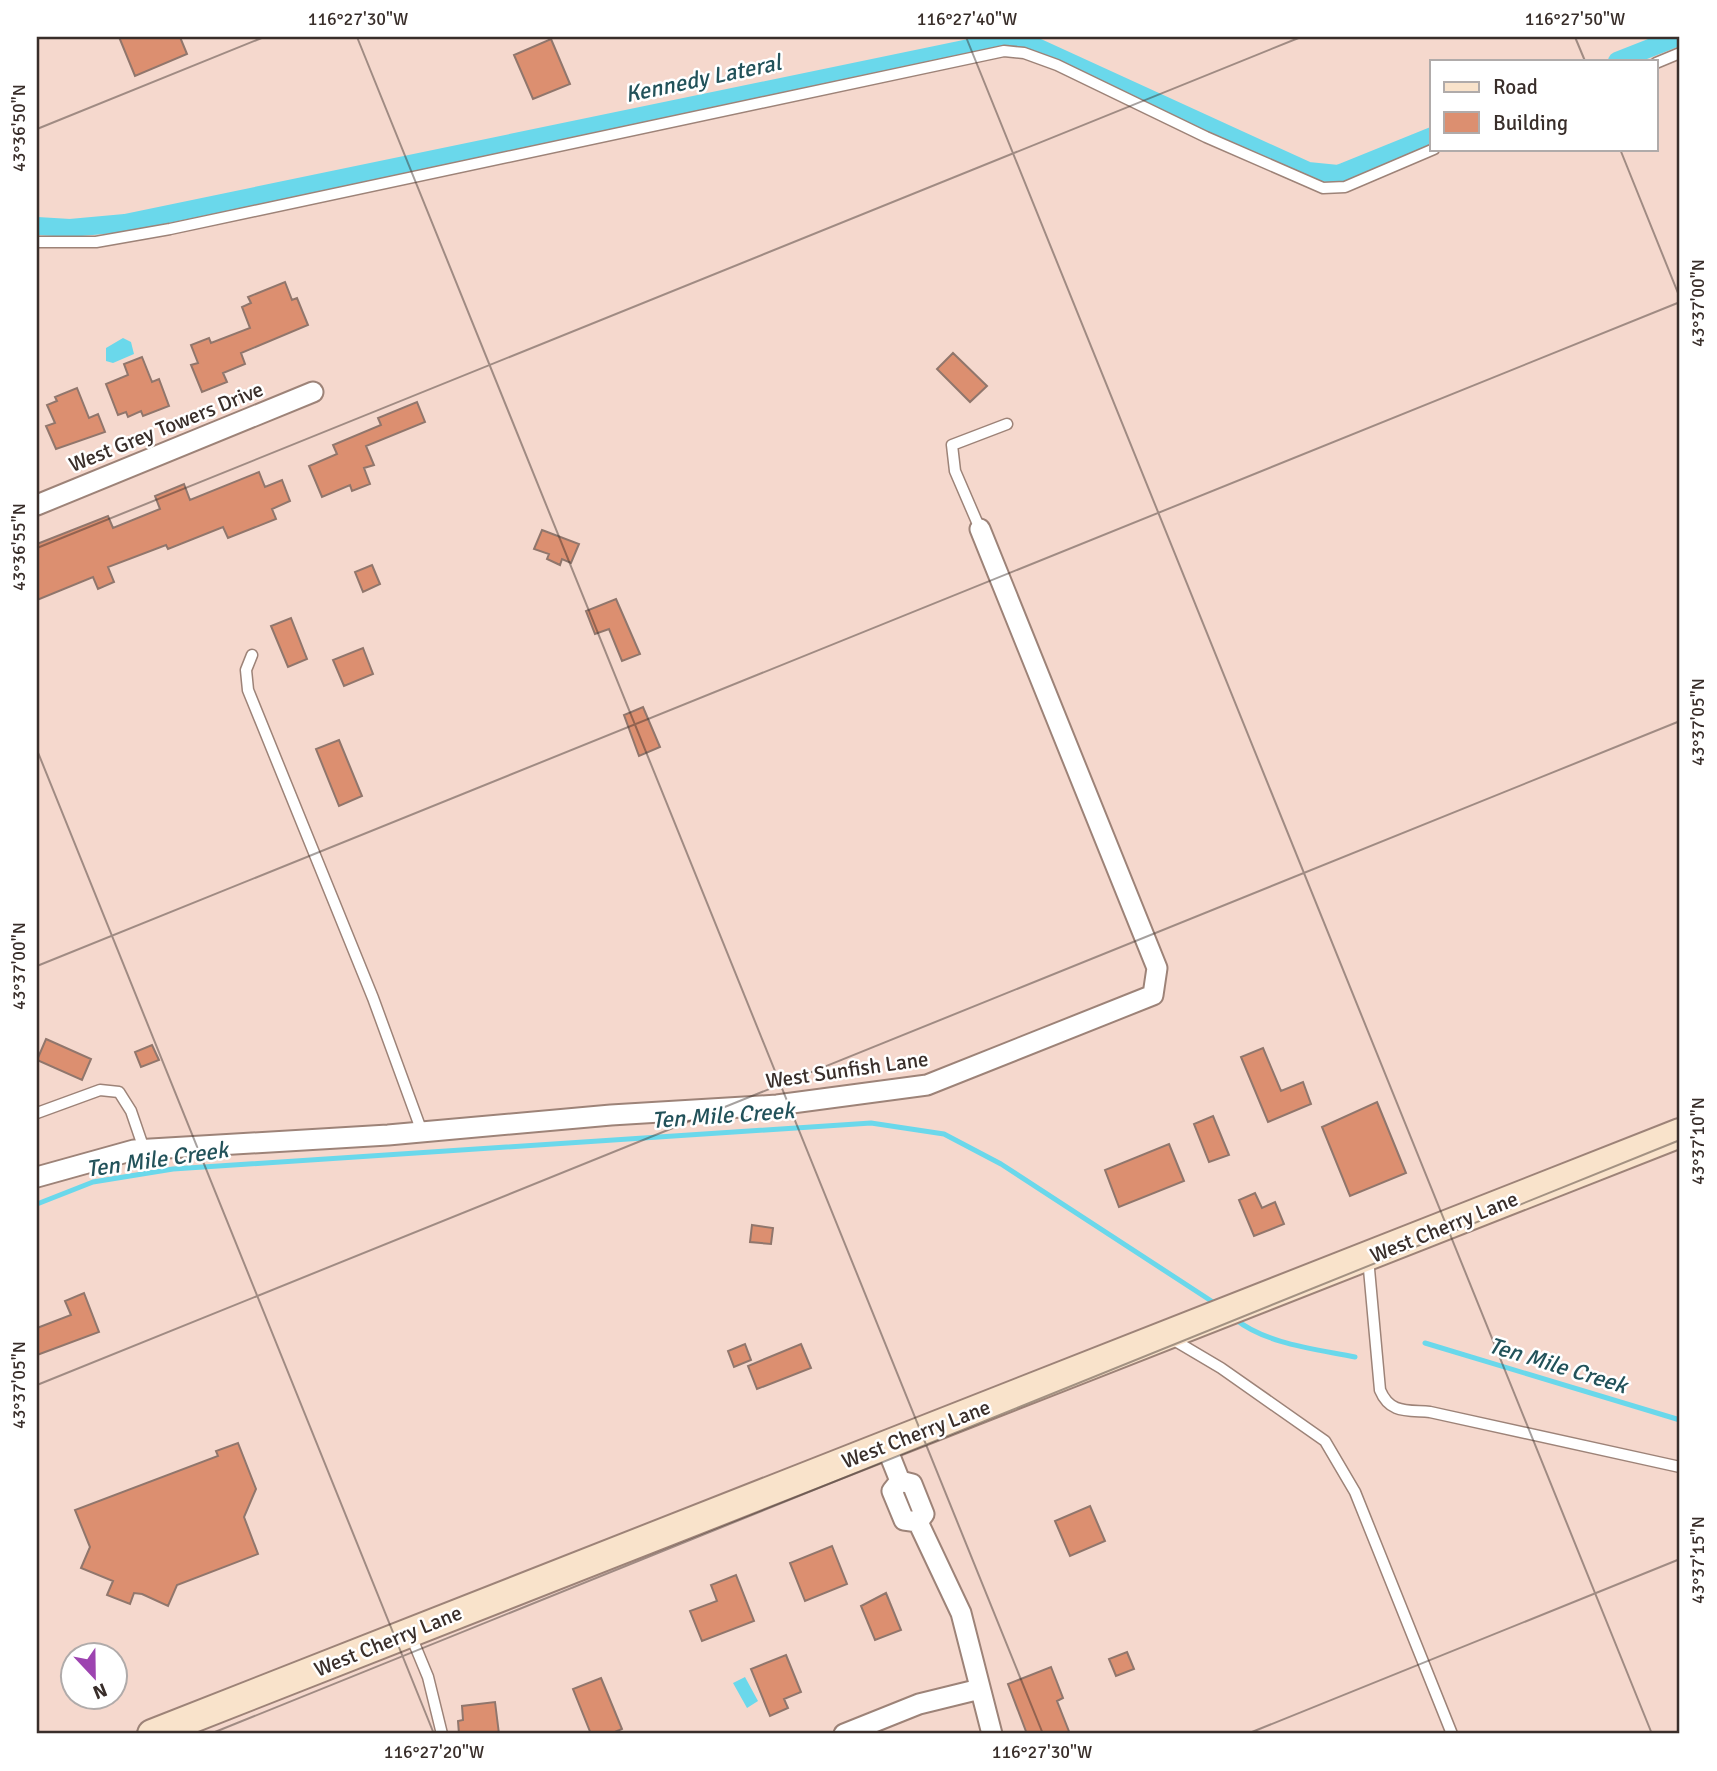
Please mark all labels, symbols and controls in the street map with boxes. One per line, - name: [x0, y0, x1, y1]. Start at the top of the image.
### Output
- text: 116°27'30"W: [308, 8, 408, 30]
- text: 116°27'40"W: [917, 8, 1017, 30]
- text: 116°27'50"W: [1525, 8, 1625, 30]
- water label: Kennedy Lateral: [622, 47, 786, 109]
- legend: [1430, 60, 1658, 150]
- text: Road: [1493, 74, 1538, 100]
- text: 43°36'50"N: [8, 84, 30, 172]
- text: Building: [1493, 110, 1568, 136]
- text: 43°37'00"N: [1687, 259, 1709, 347]
- street label: West Grey Towers Drive: [65, 376, 267, 478]
- text: 43°36'55"N: [8, 503, 30, 591]
- text: 43°37'05"N: [1687, 678, 1709, 766]
- text: 43°37'00"N: [8, 922, 30, 1010]
- street label: West Sunfish Lane: [764, 1046, 930, 1094]
- water label: Ten Mile Creek: [651, 1096, 798, 1135]
- text: 43°37'10"N: [1687, 1097, 1709, 1185]
- water label: Ten Mile Creek: [84, 1135, 232, 1184]
- street label: West Cherry Lane: [1366, 1186, 1522, 1268]
- water label: Ten Mile Creek: [1485, 1331, 1633, 1401]
- text: 43°37'05"N: [8, 1341, 30, 1429]
- street label: West Cherry Lane: [838, 1394, 994, 1474]
- text: 43°37'15"N: [1687, 1516, 1709, 1604]
- street label: West Cherry Lane: [310, 1600, 466, 1682]
- north arrow: [60, 1642, 130, 1712]
- text: N: [89, 1677, 111, 1704]
- text: 116°27'20"W: [384, 1741, 484, 1763]
- text: 116°27'30"W: [992, 1741, 1092, 1763]

